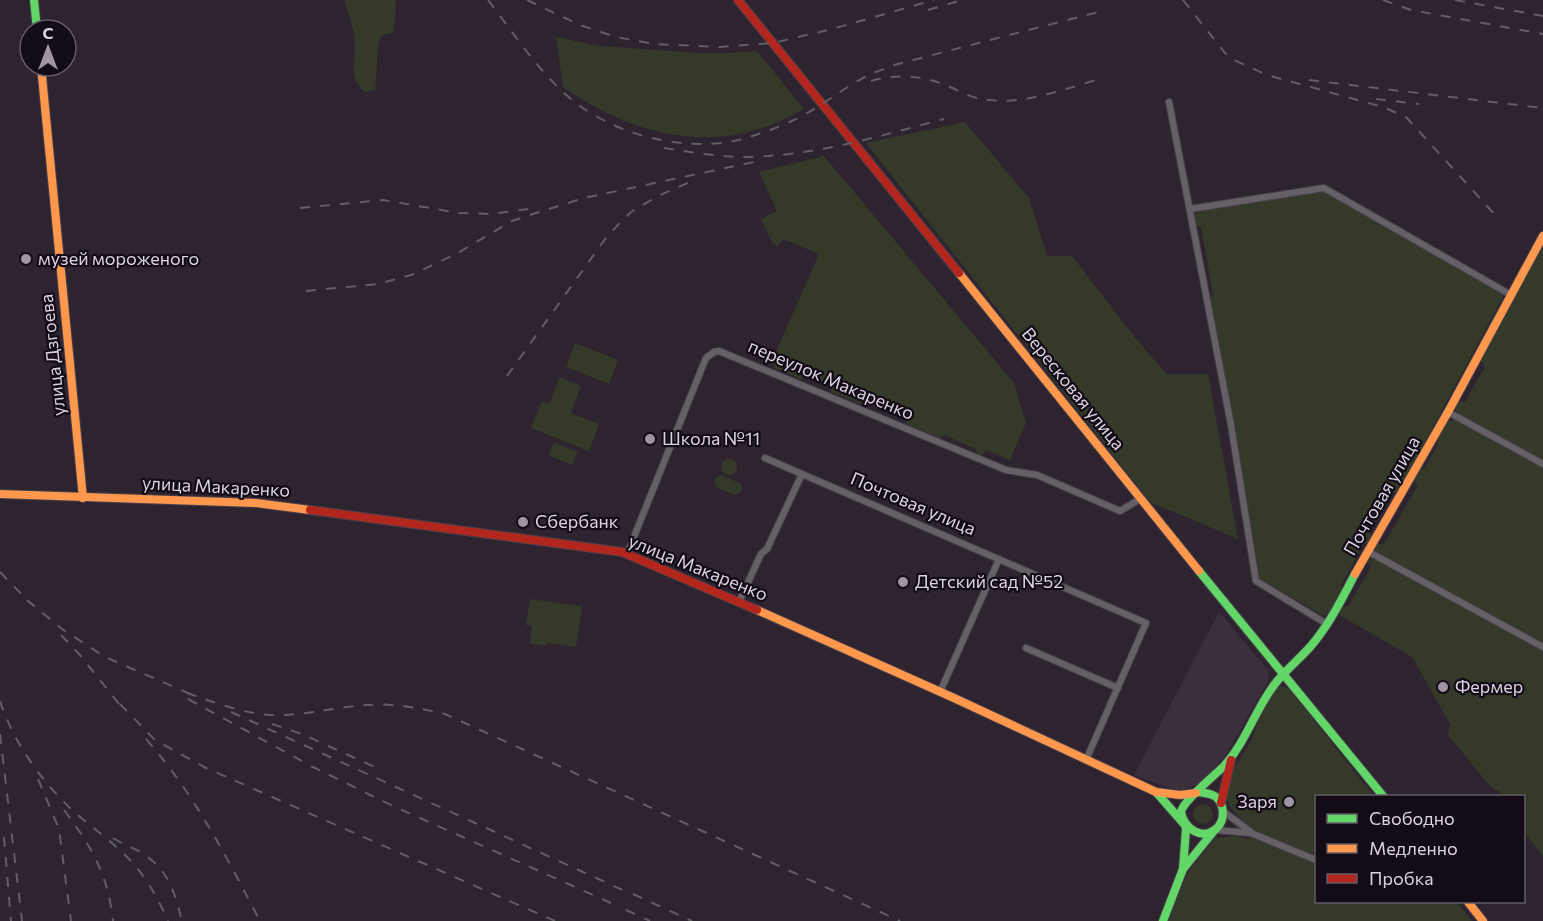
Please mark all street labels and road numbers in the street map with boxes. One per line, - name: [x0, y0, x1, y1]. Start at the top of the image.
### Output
- street label: улица Дзгоева: [35, 293, 69, 417]
- street label: Вересковая улица: [1018, 323, 1130, 454]
- street label: переулок Макаренко: [745, 334, 918, 424]
- street label: Почтовая улица: [1338, 432, 1424, 559]
- street label: Почтовая улица: [847, 467, 979, 539]
- street label: улица Макаренко: [141, 471, 291, 501]
- street label: улица Макаренко: [626, 529, 771, 605]

